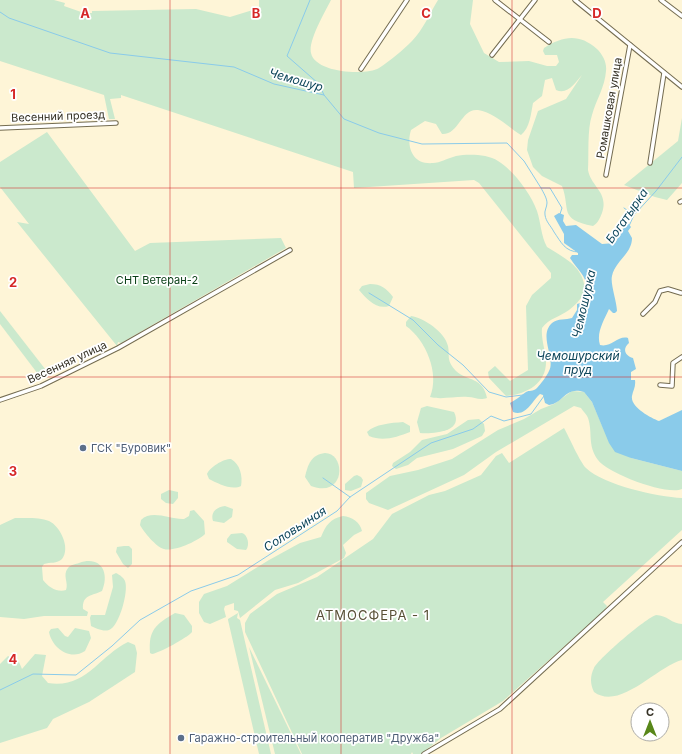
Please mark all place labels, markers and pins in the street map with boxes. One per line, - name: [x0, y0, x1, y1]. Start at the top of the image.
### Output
- place label: ГСК "Буровик": [91, 441, 171, 455]
- marker: ГСК "Буровик": [78, 443, 88, 453]
- place label: Гаражно-строительный кооператив "Дружба": [189, 731, 439, 745]
- marker: Гаражно-строительный кооператив "Дружба": [176, 733, 186, 743]

